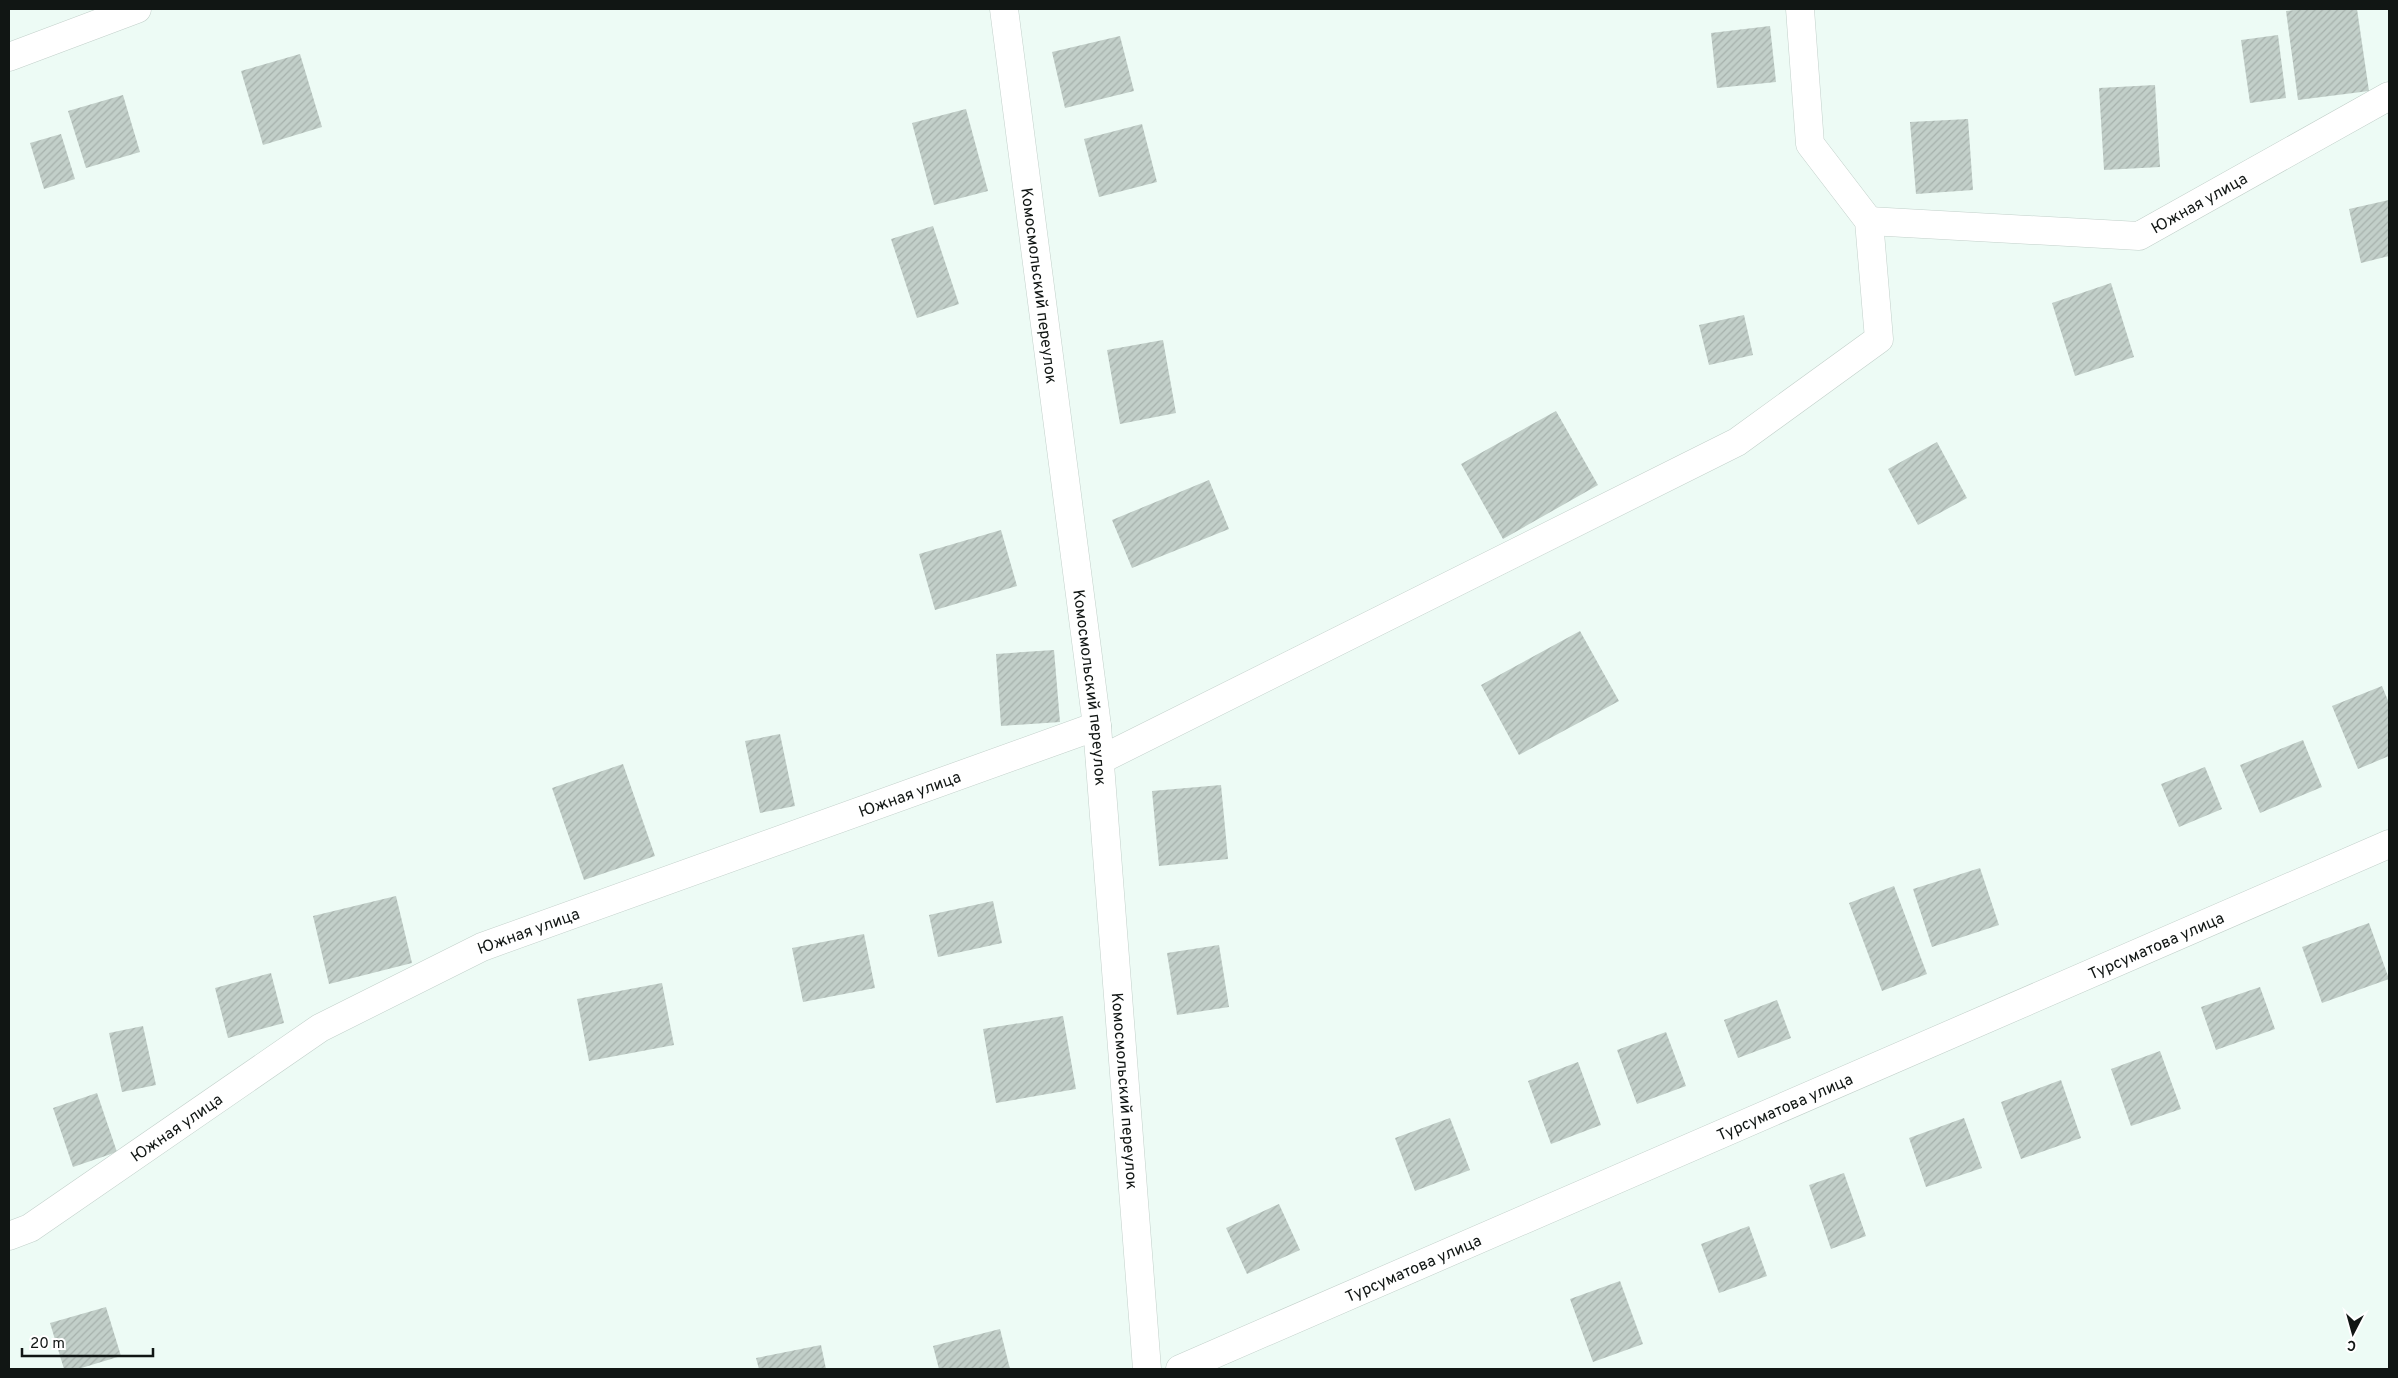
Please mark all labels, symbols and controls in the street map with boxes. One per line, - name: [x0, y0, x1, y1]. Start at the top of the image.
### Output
- street label: Южная улица: [2148, 169, 2251, 239]
- street label: Комосмольский переулок: [1015, 187, 1061, 385]
- street label: Комосмольский переулок: [1067, 588, 1110, 787]
- street label: Южная улица: [856, 768, 964, 823]
- street label: Южная улица: [475, 905, 583, 960]
- street label: Турсуматова улица: [2086, 909, 2228, 985]
- street label: Комосмольский переулок: [1106, 992, 1141, 1190]
- street label: Турсуматова улица: [1714, 1070, 1856, 1147]
- street label: Южная улица: [127, 1090, 227, 1168]
- street label: Турсуматова улица: [1343, 1231, 1485, 1308]
- north arrow: [2328, 1308, 2378, 1358]
- scale bar: [22, 1326, 154, 1358]
- text: 20 m: [30, 1335, 65, 1354]
- text: С: [2346, 1336, 2357, 1353]

